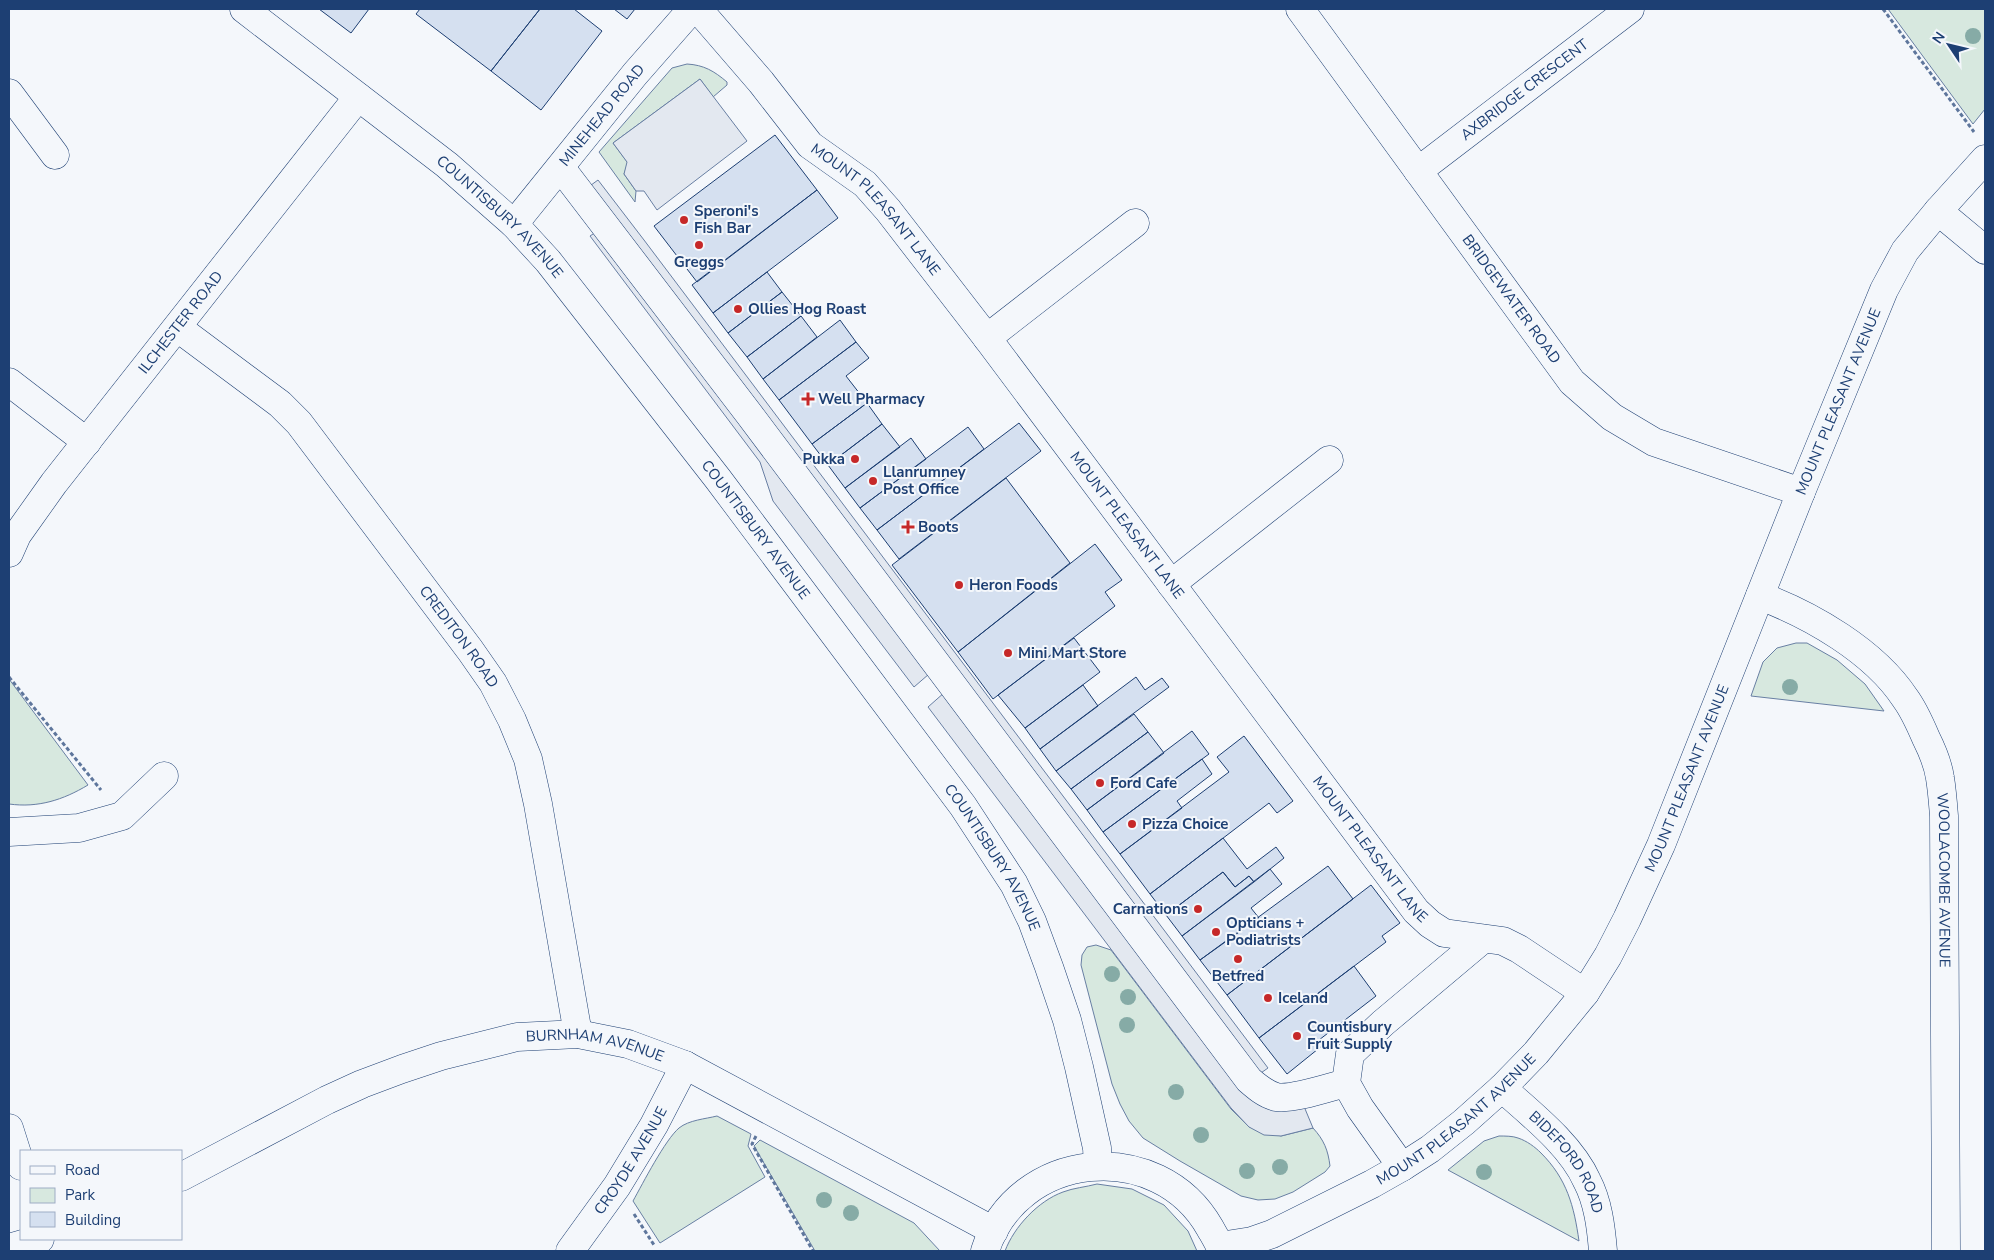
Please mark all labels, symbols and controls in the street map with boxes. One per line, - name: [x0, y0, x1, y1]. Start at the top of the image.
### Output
- north arrow: [1924, 20, 1974, 70]
- text: N: [1928, 28, 1950, 48]
- street label: AXBRIDGE CRESCENT: [1456, 34, 1593, 145]
- street label: MINEHEAD ROAD: [555, 60, 649, 170]
- street label: MOUNT PLEASANT LANE: [807, 139, 945, 280]
- street label: COUNTISBURY AVENUE: [432, 151, 568, 282]
- place label: Speroni's Fish Bar: [694, 201, 759, 238]
- marker: Speroni's Fish Bar: [678, 214, 690, 226]
- street label: BRIDGEWATER ROAD: [1458, 230, 1565, 368]
- marker: Greggs: [693, 239, 705, 251]
- place label: Greggs: [674, 252, 724, 272]
- street label: ILCHESTER ROAD: [134, 267, 227, 378]
- place label: Ollies Hog Roast: [748, 299, 866, 319]
- marker: Ollies Hog Roast: [732, 303, 744, 315]
- street label: MOUNT PLEASANT AVENUE: [1791, 305, 1886, 498]
- place label: Well Pharmacy: [818, 389, 925, 409]
- marker: Well Pharmacy: [802, 393, 814, 405]
- street label: MOUNT PLEASANT LANE: [1065, 447, 1189, 603]
- place label: Pukka: [802, 449, 845, 469]
- marker: Pukka: [849, 453, 861, 465]
- street label: COUNTISBURY AVENUE: [697, 456, 815, 603]
- place label: Llanrumney Post Office: [883, 462, 966, 499]
- marker: Llanrumney Post Office: [867, 475, 879, 487]
- place label: Boots: [918, 517, 959, 537]
- marker: Boots: [902, 521, 914, 533]
- place label: Heron Foods: [969, 575, 1058, 595]
- marker: Heron Foods: [953, 579, 965, 591]
- street label: CREDITON ROAD: [415, 581, 503, 692]
- place label: Mini Mart Store: [1018, 643, 1126, 663]
- marker: Mini Mart Store: [1002, 647, 1014, 659]
- street label: MOUNT PLEASANT AVENUE: [1640, 682, 1734, 875]
- street label: MOUNT PLEASANT LANE: [1308, 772, 1432, 927]
- place label: Ford Cafe: [1110, 773, 1177, 793]
- marker: Ford Cafe: [1094, 777, 1106, 789]
- street label: COUNTISBURY AVENUE: [940, 780, 1045, 934]
- street label: WOOLACOMBE AVENUE: [1932, 792, 1955, 968]
- place label: Pizza Choice: [1142, 814, 1229, 834]
- marker: Pizza Choice: [1126, 818, 1138, 830]
- place label: Carnations: [1113, 899, 1188, 919]
- marker: Carnations: [1192, 903, 1204, 915]
- place label: Opticians + Podiatrists: [1226, 913, 1305, 950]
- marker: Opticians + Podiatrists: [1210, 926, 1222, 938]
- marker: Betfred: [1232, 953, 1244, 965]
- place label: Betfred: [1212, 966, 1264, 986]
- place label: Iceland: [1278, 988, 1328, 1008]
- marker: Iceland: [1262, 992, 1274, 1004]
- place label: Countisbury Fruit Supply: [1307, 1017, 1392, 1054]
- street label: BURNHAM AVENUE: [525, 1024, 667, 1066]
- marker: Countisbury Fruit Supply: [1291, 1030, 1303, 1042]
- street label: MOUNT PLEASANT AVENUE: [1373, 1049, 1540, 1190]
- street label: CROYDE AVENUE: [589, 1103, 672, 1219]
- street label: BIDEFORD ROAD: [1525, 1106, 1608, 1215]
- legend: [20, 1150, 182, 1240]
- text: Road: [65, 1160, 100, 1180]
- text: Park: [65, 1185, 95, 1205]
- text: Building: [65, 1210, 121, 1230]

